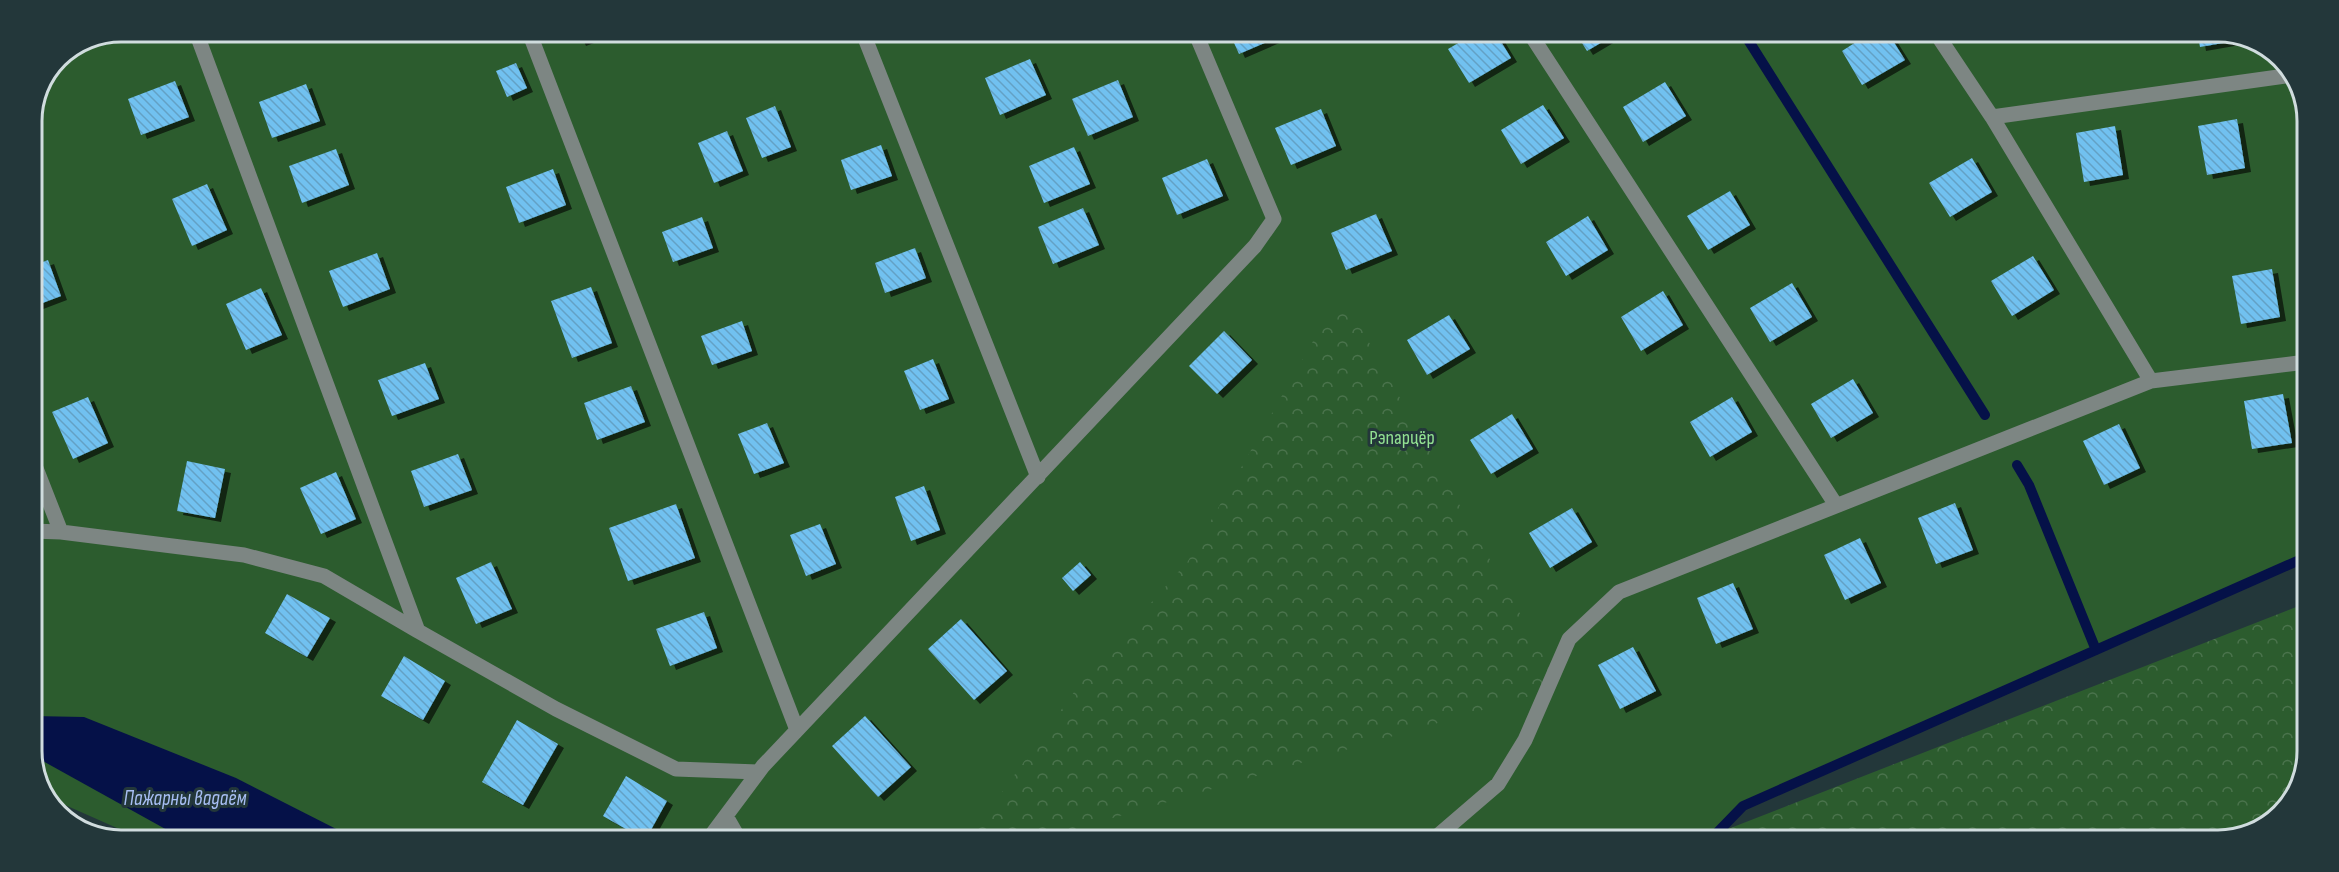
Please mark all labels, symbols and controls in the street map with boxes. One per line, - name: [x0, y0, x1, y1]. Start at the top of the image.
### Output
- park label: Рэпарцёр: [1369, 426, 1435, 450]
- water label: Пажарны вадаём: [124, 786, 246, 811]

